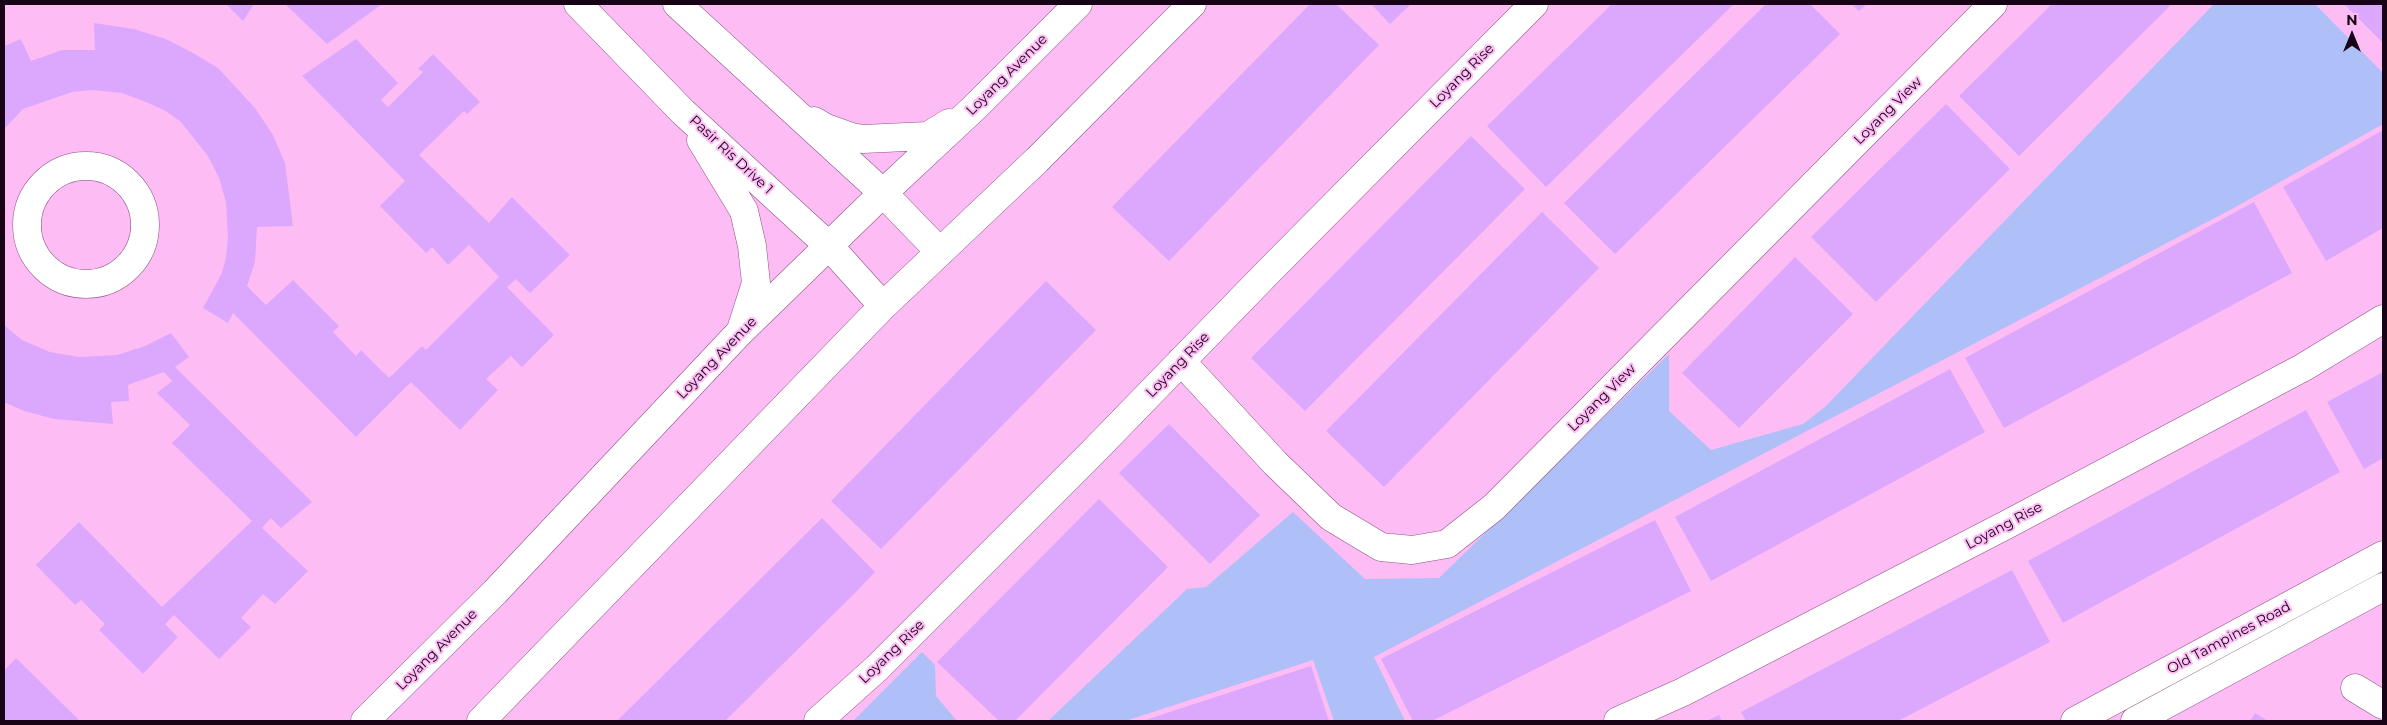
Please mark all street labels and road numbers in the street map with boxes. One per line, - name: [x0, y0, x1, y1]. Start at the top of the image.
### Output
- street label: Loyang Avenue: [963, 31, 1051, 119]
- street label: Loyang Rise: [1426, 40, 1498, 112]
- street label: Loyang View: [1851, 74, 1925, 148]
- street label: Pasir Ris Drive 1: [686, 112, 776, 198]
- street label: Loyang Avenue: [674, 313, 760, 403]
- street label: Loyang Rise: [1143, 329, 1213, 401]
- street label: Loyang View: [1565, 361, 1639, 435]
- street label: Loyang Rise: [1963, 499, 2045, 553]
- street label: Old Tampines Road: [2164, 598, 2294, 678]
- street label: Loyang Avenue: [393, 606, 481, 694]
- street label: Loyang Rise: [856, 617, 928, 687]

